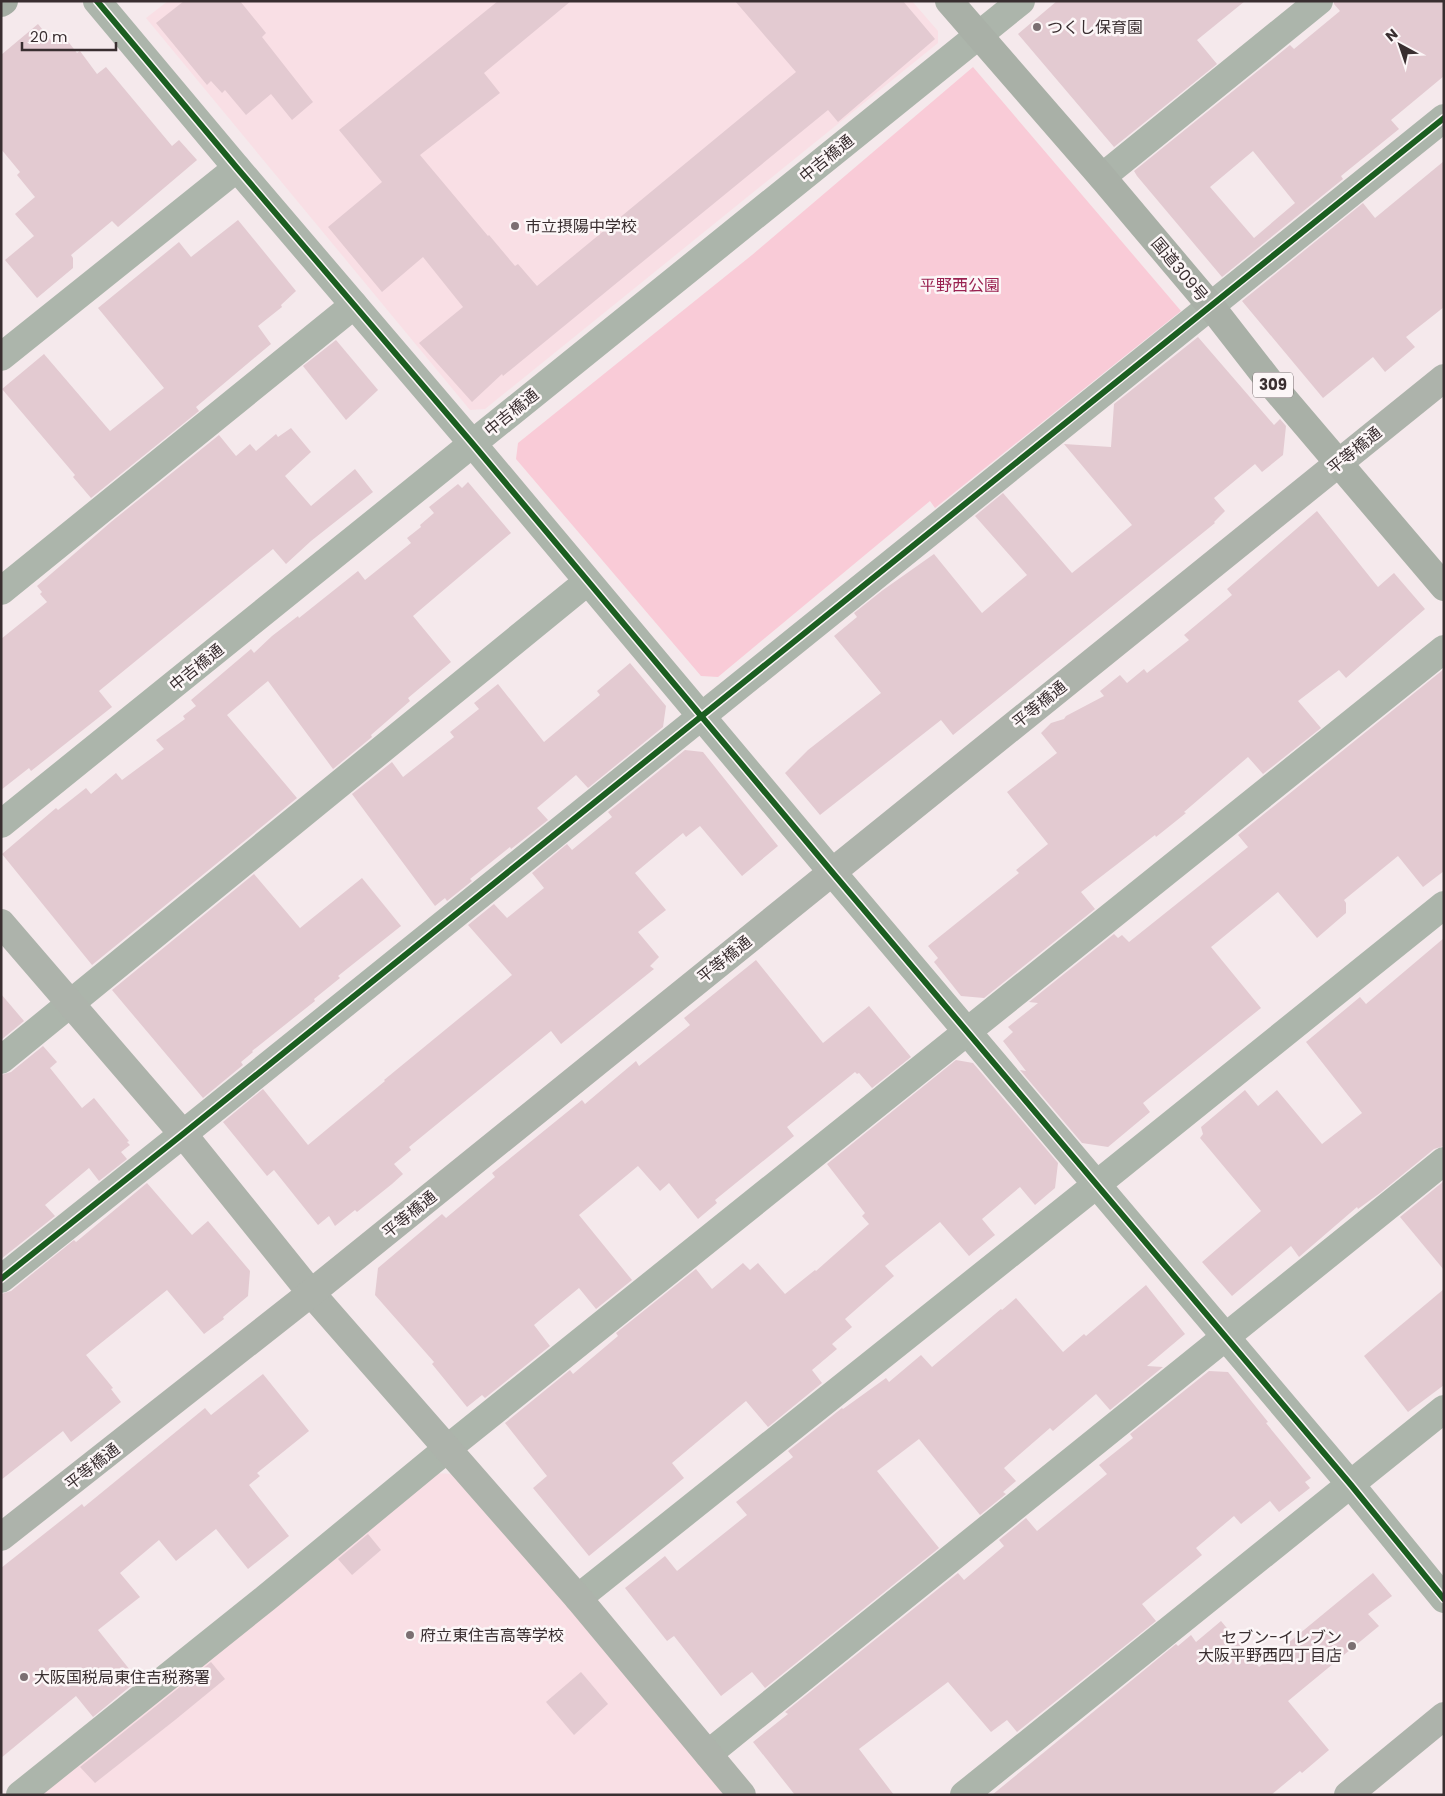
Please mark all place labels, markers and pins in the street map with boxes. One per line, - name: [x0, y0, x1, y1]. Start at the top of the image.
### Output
- place label: つくし保育園: [1047, 16, 1143, 39]
- marker: つくし保育園: [1031, 21, 1043, 33]
- place label: 市立摂陽中学校: [525, 215, 637, 238]
- marker: 市立摂陽中学校: [509, 220, 521, 232]
- place label: 府立東住吉高等学校: [420, 1624, 564, 1647]
- place label: セブン-イレブン 大阪平野西四丁目店: [1198, 1626, 1342, 1667]
- marker: 府立東住吉高等学校: [404, 1629, 416, 1641]
- marker: セブン-イレブン 大阪平野西四丁目店: [1346, 1640, 1358, 1652]
- place label: 大阪国税局東住吉税務署: [34, 1666, 210, 1689]
- marker: 大阪国税局東住吉税務署: [18, 1671, 30, 1683]

